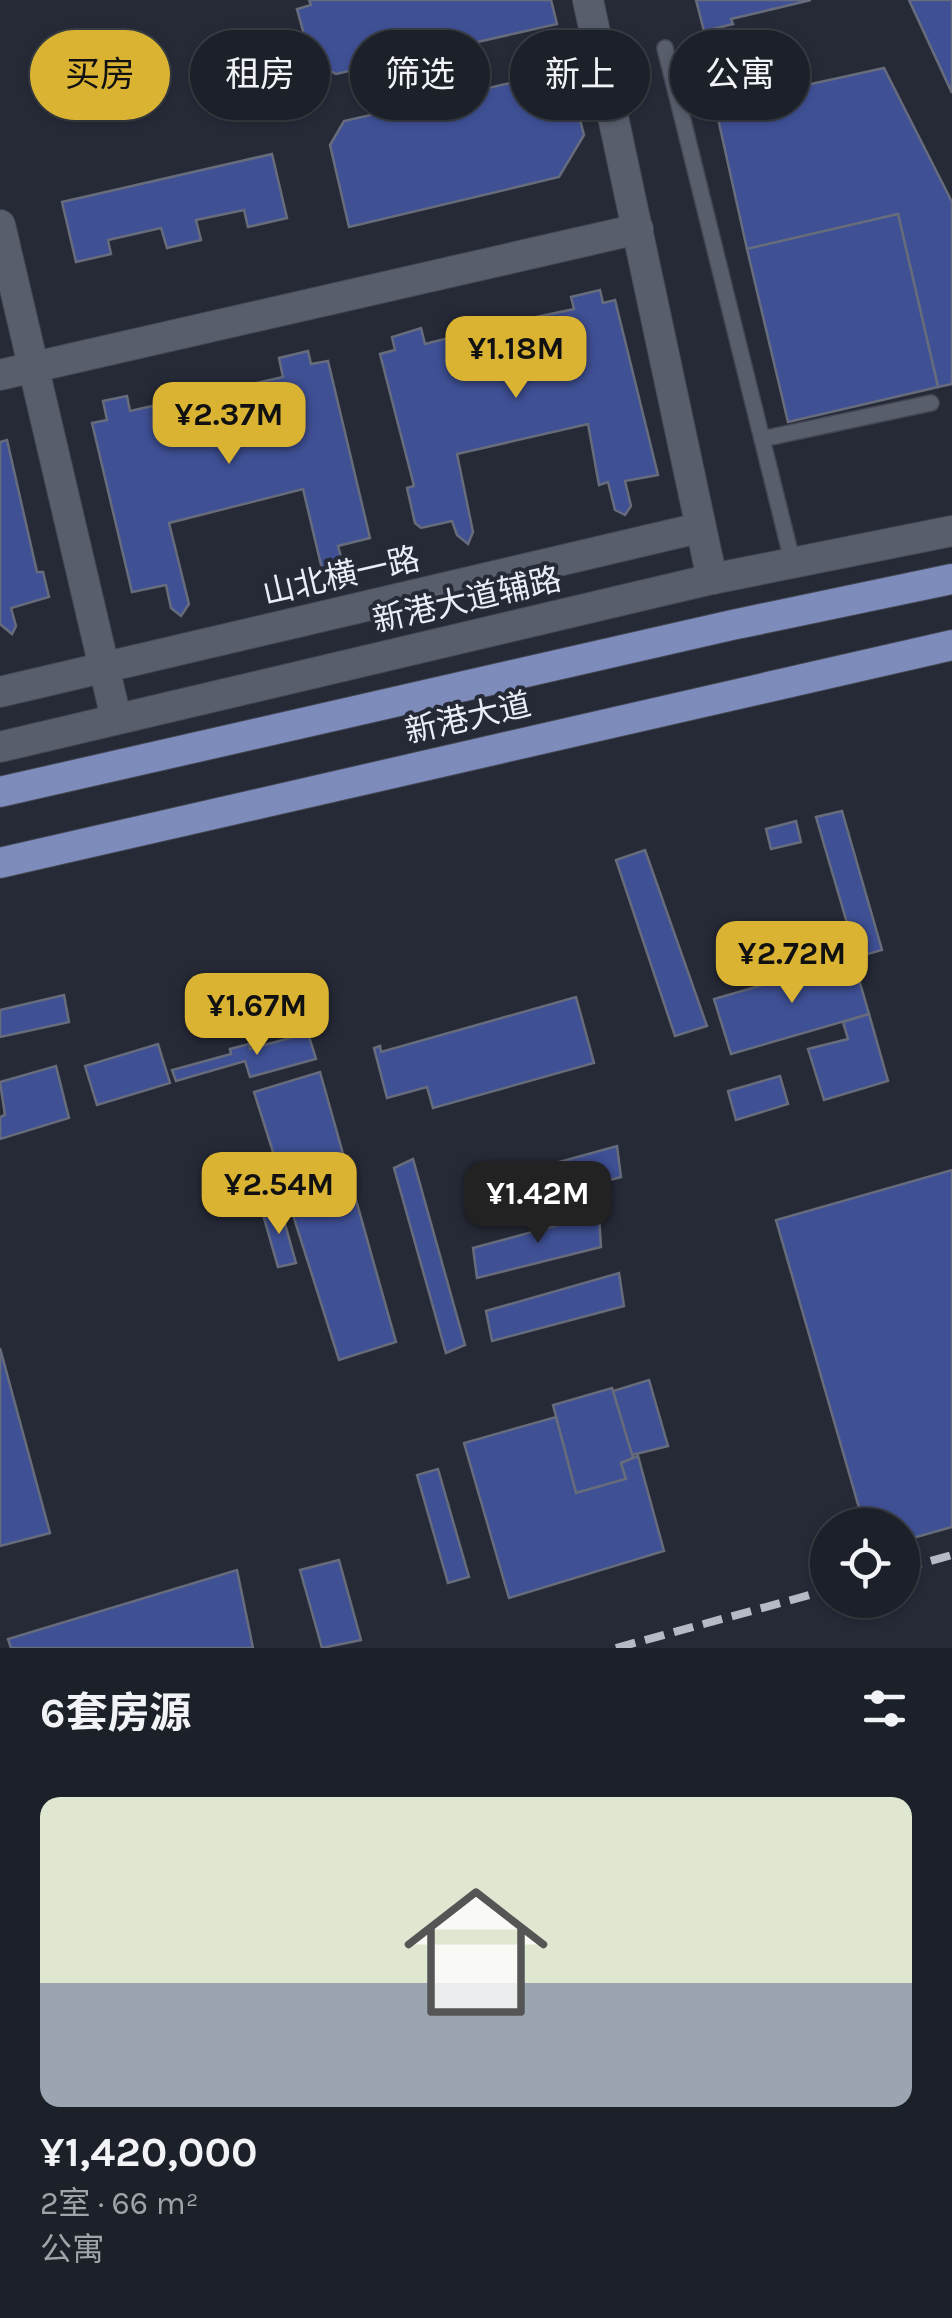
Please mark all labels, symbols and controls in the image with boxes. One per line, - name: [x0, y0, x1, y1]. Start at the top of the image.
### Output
- chip: 买房: [30, 30, 170, 120]
- chip: 租房: [190, 30, 330, 120]
- chip: 筛选: [350, 30, 490, 120]
- chip: 新上: [510, 30, 650, 120]
- chip: 公寓: [670, 30, 810, 120]
- pin: ¥1.18M: [435, 316, 597, 401]
- text: ¥1.18M: [467, 330, 565, 367]
- pin: ¥2.37M: [148, 382, 310, 467]
- text: ¥2.37M: [175, 396, 283, 433]
- street label: 山北横一路: [259, 540, 423, 612]
- street label: 新港大道辅路: [369, 560, 565, 640]
- street label: 新港大道: [401, 686, 535, 750]
- pin: ¥2.72M: [711, 921, 873, 1006]
- text: ¥2.72M: [738, 935, 846, 972]
- pin: ¥1.67M: [176, 973, 338, 1058]
- text: ¥1.67M: [207, 987, 307, 1024]
- pin: ¥2.54M: [198, 1152, 360, 1237]
- pin: ¥1.42M: [457, 1161, 619, 1246]
- text: ¥2.54M: [224, 1166, 334, 1203]
- text: ¥1.42M: [486, 1175, 590, 1212]
- map controls: [810, 1508, 920, 1618]
- button: locate: [810, 1508, 920, 1618]
- icon: filters: [857, 1681, 912, 1736]
- text: 6套房源: [40, 1688, 192, 1738]
- icon: home: [386, 1862, 566, 2042]
- text: ¥1,420,000: [40, 2127, 258, 2177]
- text: 2室 · 66 m²: [40, 2185, 198, 2222]
- text: 公寓: [40, 2231, 104, 2268]

